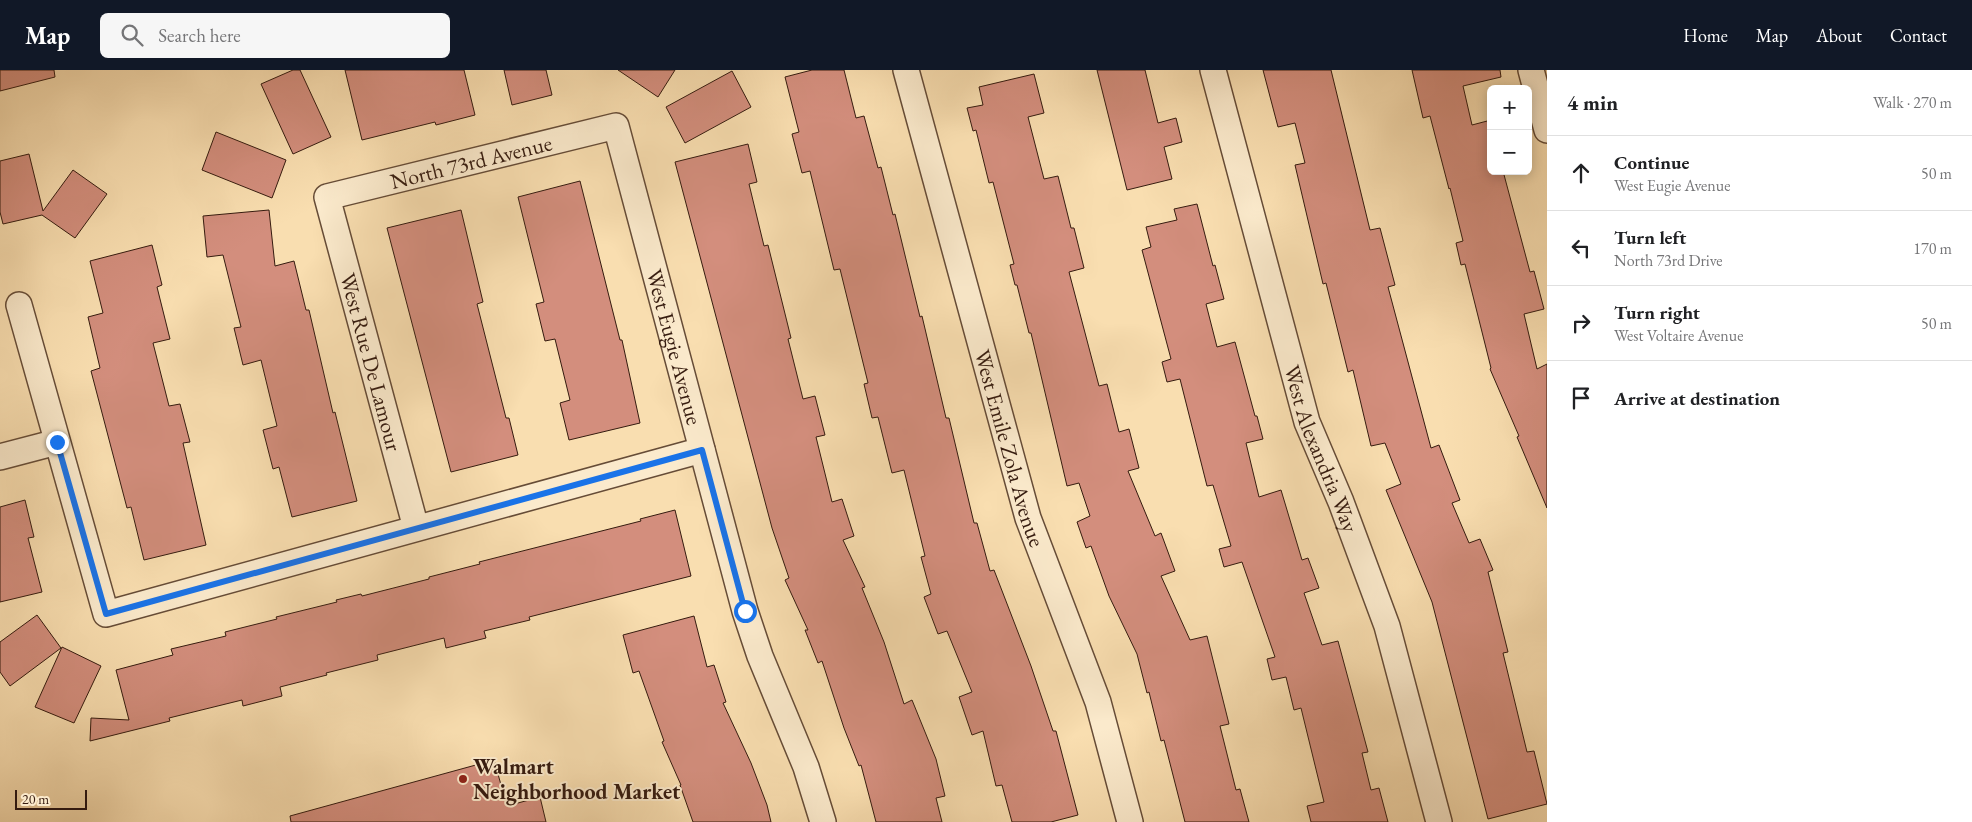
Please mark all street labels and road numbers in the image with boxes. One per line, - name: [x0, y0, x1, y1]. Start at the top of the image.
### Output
- street label: North 73rd Avenue: [387, 128, 555, 195]
- street label: West Eugie Avenue: [640, 266, 709, 428]
- street label: West Rue De Lamour: [333, 270, 409, 455]
- street label: West Emile Zola Avenue: [968, 346, 1052, 551]
- street label: West Alexandria Way: [1278, 362, 1366, 536]

